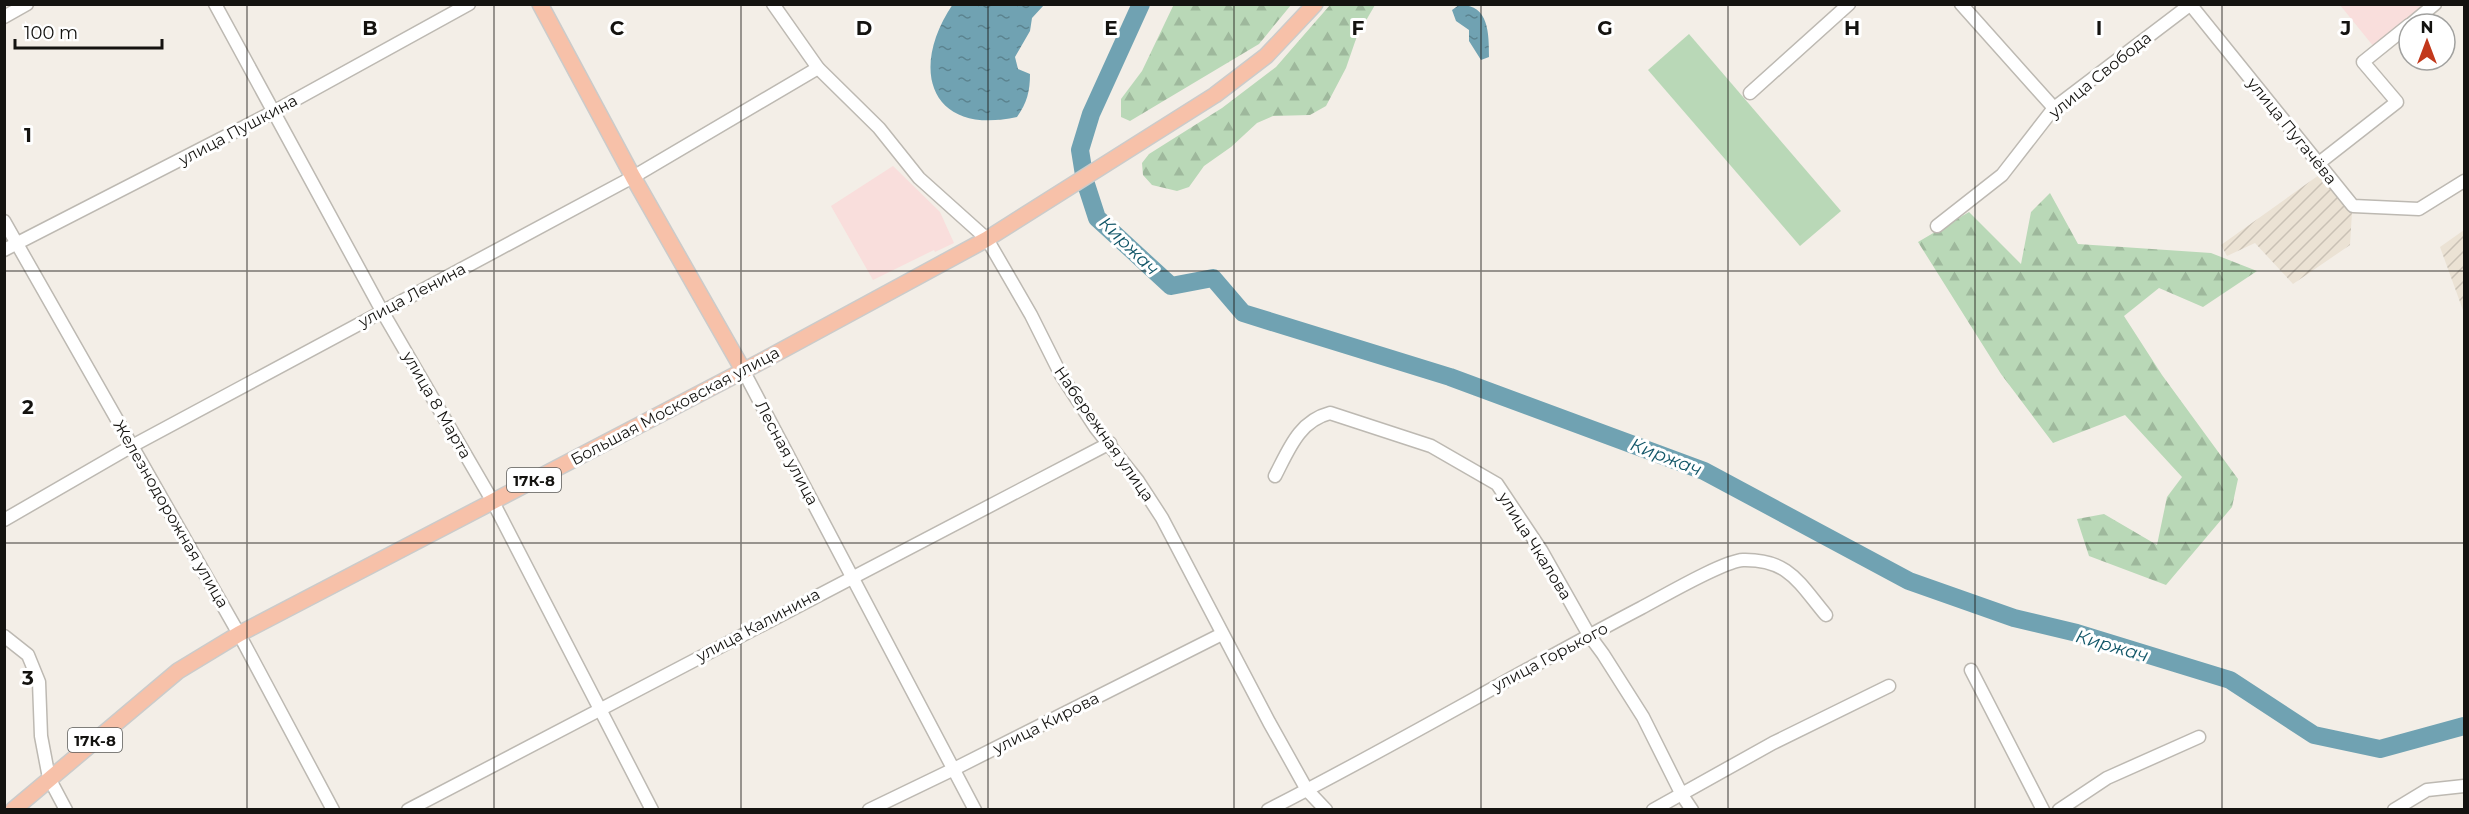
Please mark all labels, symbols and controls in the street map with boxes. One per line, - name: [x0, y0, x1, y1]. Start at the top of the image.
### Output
- scale bar: [15, 12, 162, 50]
- north arrow: [2397, 12, 2457, 72]
- text: B: [362, 16, 378, 40]
- text: C: [610, 16, 625, 40]
- text: D: [856, 16, 872, 40]
- text: E: [1104, 16, 1118, 40]
- text: F: [1352, 16, 1365, 40]
- text: G: [1597, 16, 1613, 40]
- text: H: [1844, 16, 1860, 40]
- text: I: [2096, 16, 2102, 40]
- text: J: [2340, 16, 2351, 40]
- text: N: [2421, 18, 2433, 37]
- text: 100 m: [24, 22, 78, 44]
- street label: улица Свобода: [2044, 28, 2155, 123]
- street label: улица Пугачёва: [2243, 73, 2341, 188]
- street label: улица Пушкина: [175, 91, 301, 170]
- text: 1: [24, 123, 32, 147]
- water label: Киржач: [1094, 212, 1164, 280]
- street label: улица Ленина: [354, 259, 469, 332]
- street label: Большая Московская улица: [567, 343, 783, 469]
- street label: улица 8 Марта: [398, 347, 475, 462]
- street label: Набережная улица: [1050, 363, 1158, 505]
- text: 2: [22, 395, 34, 419]
- street label: Лесная улица: [752, 398, 822, 508]
- street label: Железнодорожная улица: [109, 417, 233, 611]
- water label: Киржач: [1627, 433, 1705, 481]
- road number: 17К-8: [507, 468, 561, 492]
- street label: улица Чкалова: [1494, 488, 1576, 603]
- street label: улица Калинина: [692, 584, 823, 666]
- street label: улица Горького: [1488, 619, 1611, 696]
- water label: Киржач: [2073, 625, 2151, 667]
- text: 3: [21, 666, 34, 690]
- street label: улица Кирова: [989, 688, 1102, 758]
- road number: 17К-8: [68, 728, 122, 752]

